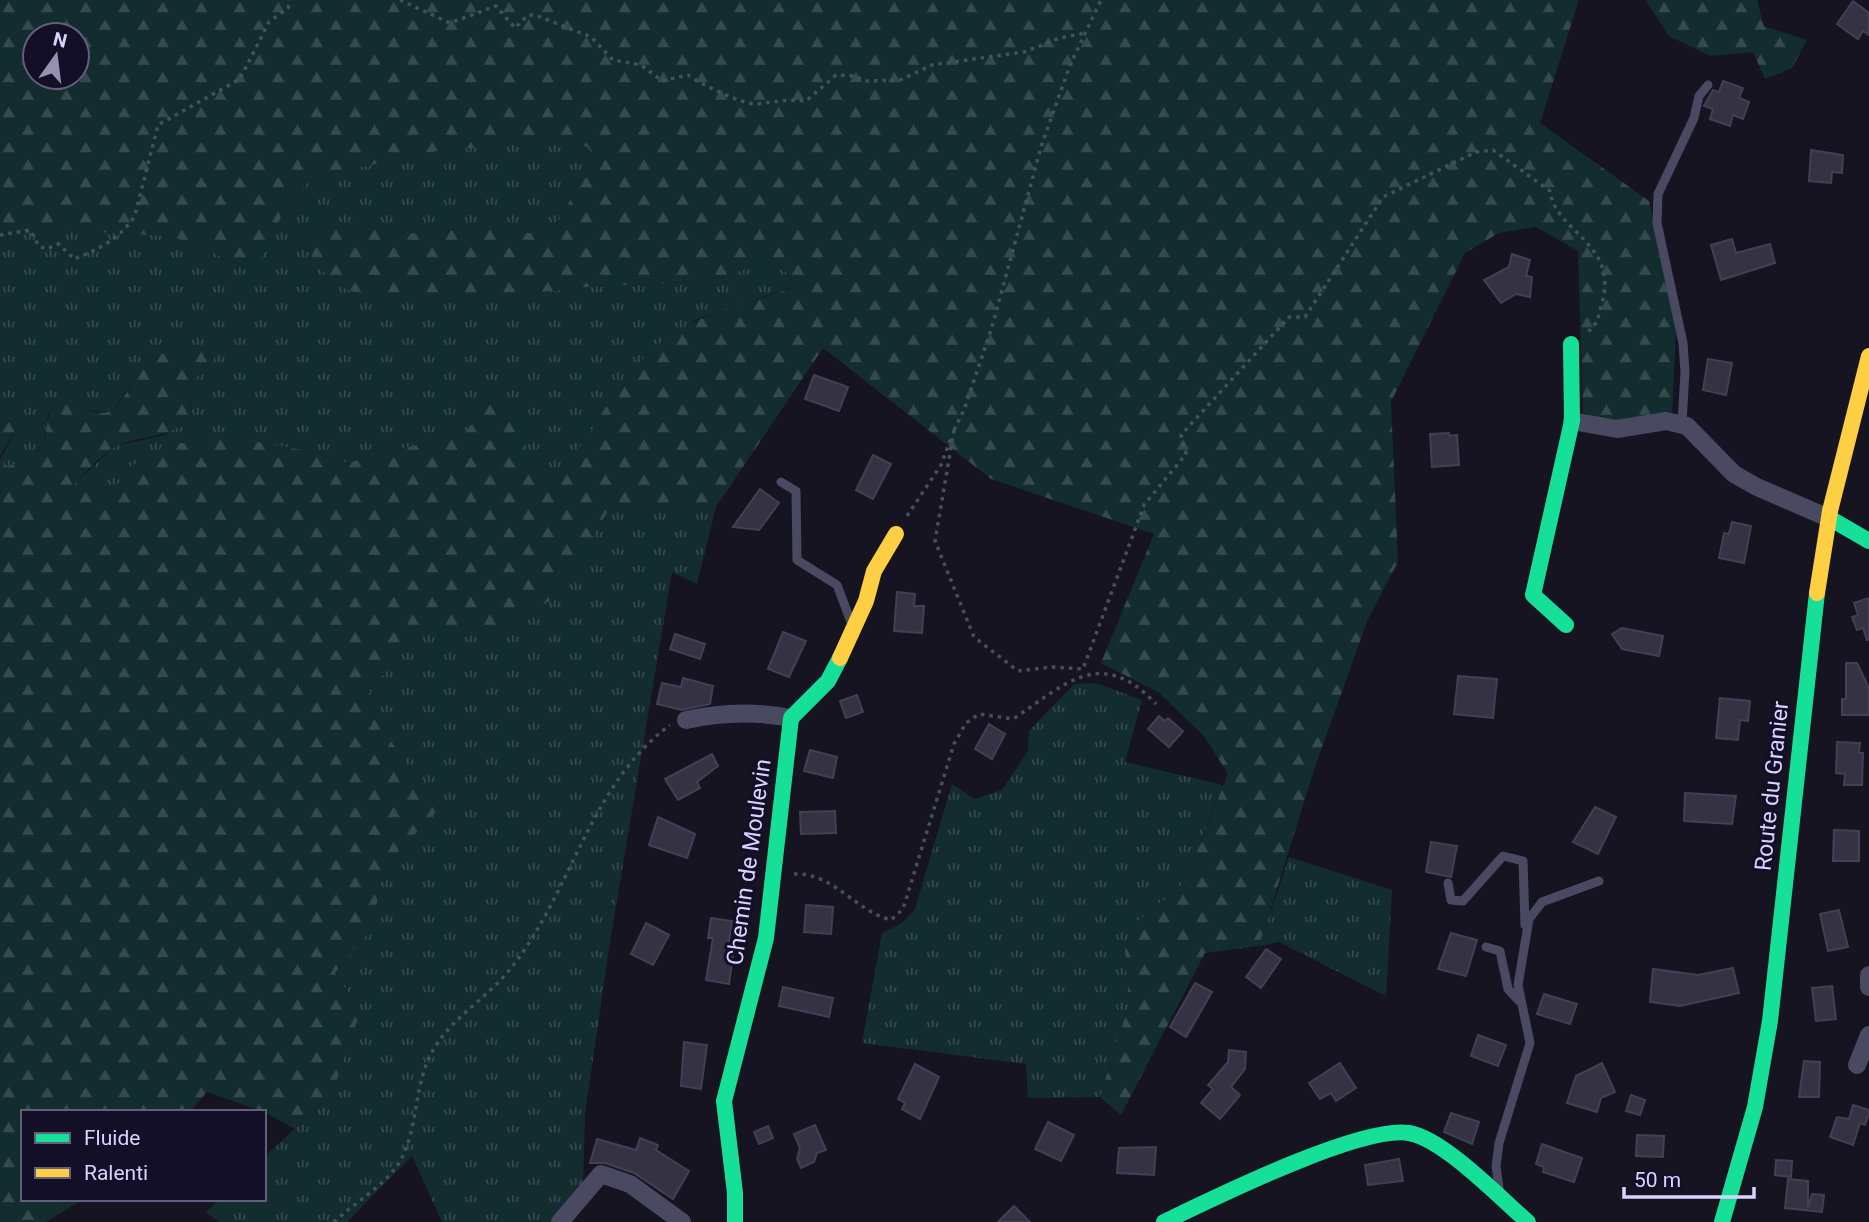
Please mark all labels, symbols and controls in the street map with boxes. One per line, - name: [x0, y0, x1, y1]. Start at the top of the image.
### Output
- north arrow: [21, 21, 91, 91]
- text: N: [51, 27, 69, 53]
- street label: Route du Granier: [1750, 700, 1794, 872]
- street label: Chemin de Moulevin: [721, 757, 777, 967]
- legend: [21, 1110, 266, 1201]
- text: Fluide: [84, 1126, 140, 1150]
- scale bar: [1624, 1156, 1754, 1200]
- text: Ralenti: [84, 1161, 148, 1185]
- text: 50 m: [1634, 1168, 1681, 1192]

